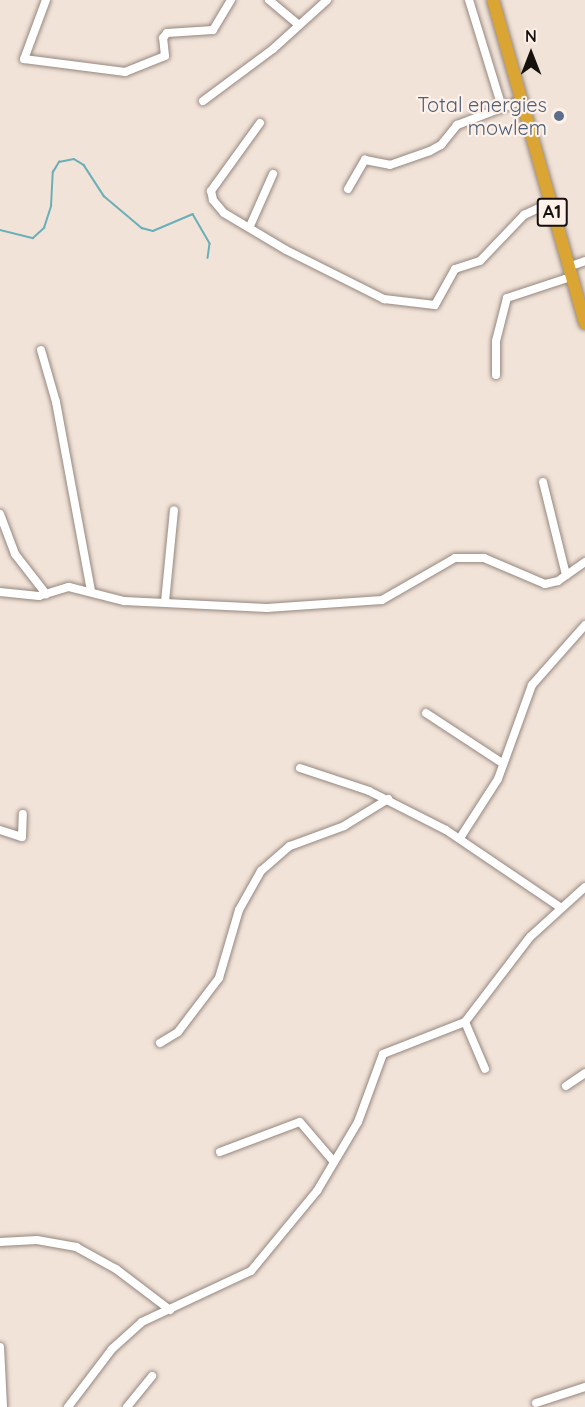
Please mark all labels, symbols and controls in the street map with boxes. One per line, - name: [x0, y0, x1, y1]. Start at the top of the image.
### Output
- north arrow: [501, 24, 561, 84]
- text: N: [525, 26, 537, 46]
- place label: Total energies mowlem: [417, 92, 547, 139]
- marker: Total energies mowlem: [552, 109, 566, 123]
- road number: A1: [536, 197, 568, 227]

